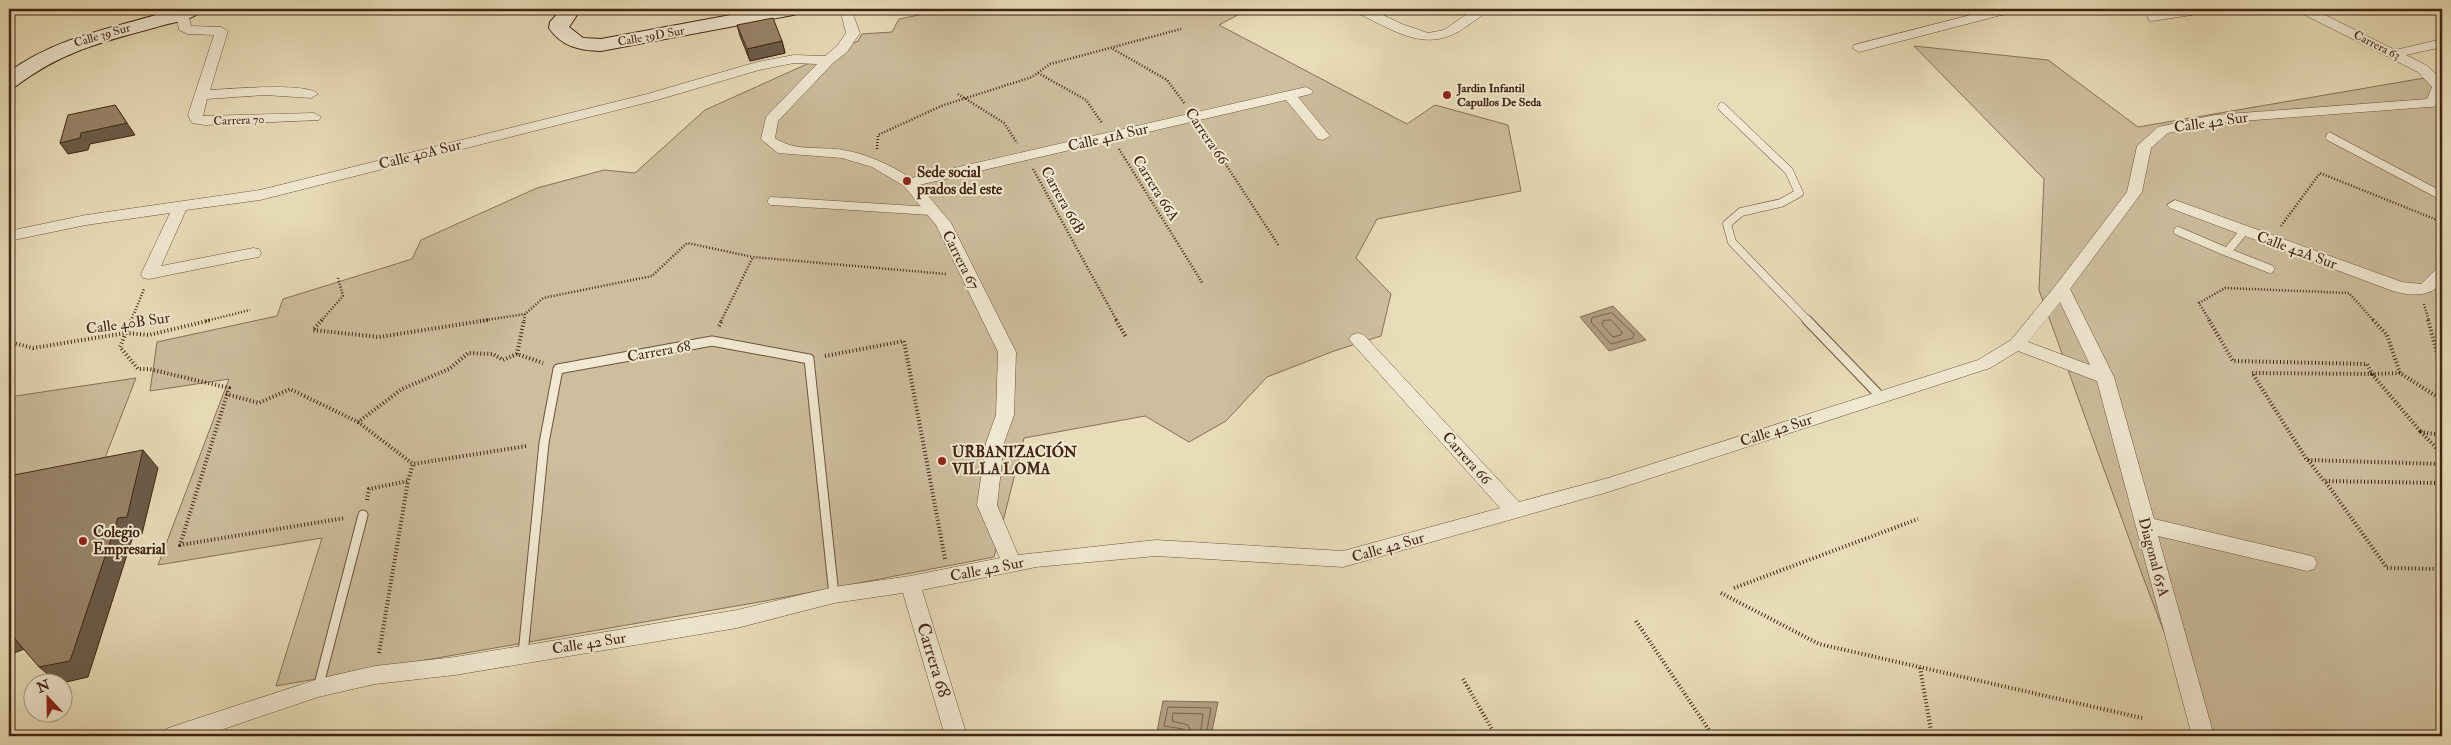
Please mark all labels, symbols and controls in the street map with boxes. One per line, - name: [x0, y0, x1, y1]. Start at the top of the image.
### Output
- street label: Calle 39 Sur: [72, 20, 133, 51]
- street label: Calle 39D Sur: [616, 23, 686, 50]
- street label: Carrera 63: [2351, 27, 2403, 64]
- place label: Jardin Infantil Capullos De Seda: [1456, 81, 1542, 110]
- marker: Jardin Infantil Capullos De Seda: [1441, 89, 1453, 101]
- street label: Carrera 66: [1181, 104, 1233, 170]
- street label: Calle 42 Sur: [2173, 108, 2250, 137]
- street label: Carrera 70: [213, 112, 265, 129]
- street label: Calle 41A Sur: [1066, 119, 1151, 156]
- street label: Calle 40A Sur: [377, 135, 464, 174]
- street label: Carrera 66A: [1128, 152, 1183, 225]
- place label: Sede social prados del este: [916, 163, 1003, 200]
- street label: Carrera 66B: [1036, 163, 1089, 237]
- marker: Sede social prados del este: [901, 175, 913, 187]
- street label: Carrera 67: [938, 227, 984, 293]
- street label: Calle 42A Sur: [2254, 227, 2340, 274]
- street label: Calle 40B Sur: [85, 308, 172, 339]
- street label: Carrera 68: [626, 337, 692, 366]
- street label: Calle 42 Sur: [1738, 410, 1815, 451]
- street label: Carrera 66: [1438, 428, 1496, 490]
- place label: URBANIZACIÓN VILLA LOMA: [951, 441, 1078, 479]
- marker: URBANIZACIÓN VILLA LOMA: [936, 455, 948, 467]
- street label: Diagonal 65A: [2134, 515, 2173, 599]
- place label: Colegio Empresarial: [93, 523, 166, 560]
- street label: Calle 42 Sur: [1350, 528, 1427, 567]
- marker: Colegio Empresarial: [77, 535, 89, 547]
- street label: Calle 42 Sur: [949, 553, 1026, 586]
- street label: Carrera 68: [911, 620, 956, 700]
- street label: Calle 42 Sur: [551, 628, 628, 659]
- north arrow: [22, 672, 72, 722]
- text: N: [33, 676, 53, 697]

